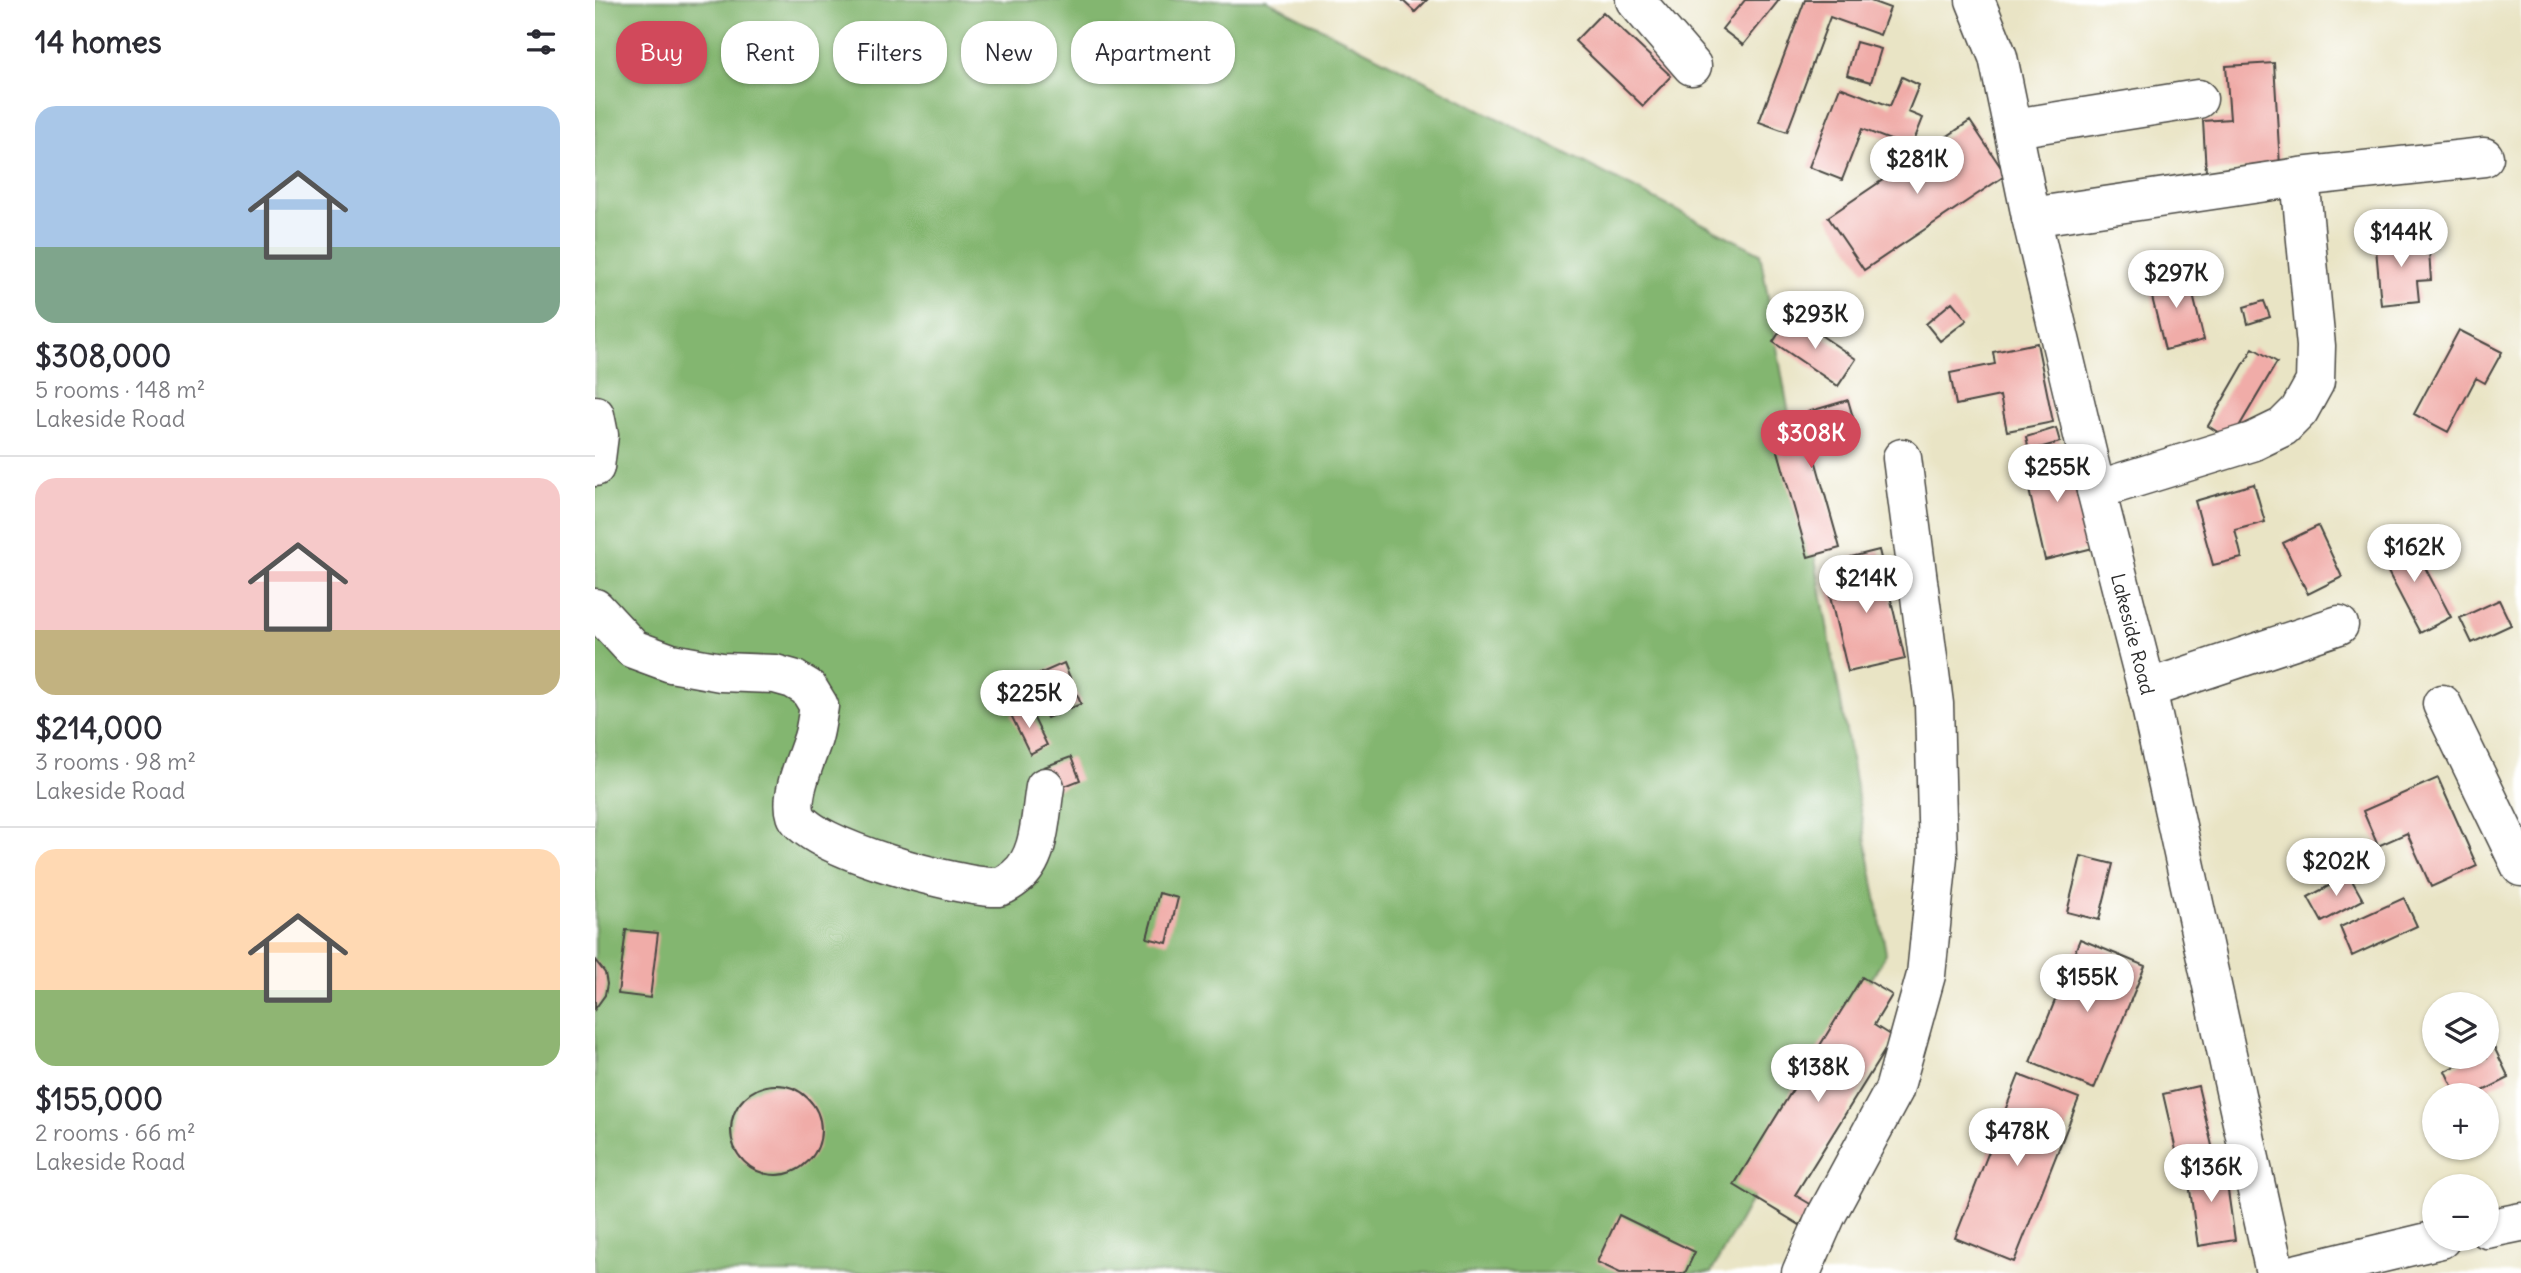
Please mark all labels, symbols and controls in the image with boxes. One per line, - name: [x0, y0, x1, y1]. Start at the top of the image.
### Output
- chip: Buy: [616, 21, 707, 84]
- chip: Rent: [721, 21, 819, 84]
- chip: Filters: [833, 21, 947, 84]
- chip: New: [961, 21, 1057, 84]
- chip: Apartment: [1071, 21, 1235, 84]
- text: 14 homes: [35, 23, 162, 61]
- icon: filters: [522, 23, 560, 61]
- pin: $281K: [1868, 136, 1966, 196]
- text: $281K: [1886, 144, 1948, 173]
- icon: home: [235, 152, 361, 278]
- pin: $144K: [2352, 210, 2450, 269]
- text: $144K: [2370, 217, 2432, 246]
- pin: $297K: [2127, 250, 2225, 310]
- text: $297K: [2144, 258, 2208, 287]
- pin: $293K: [1766, 292, 1864, 351]
- text: $293K: [1782, 299, 1848, 328]
- text: $308,000: [35, 337, 171, 375]
- text: 5 rooms · 148 m²: [35, 375, 205, 404]
- text: Lakeside Road: [35, 404, 185, 433]
- pin: $308K: [1762, 410, 1860, 470]
- text: $308K: [1777, 418, 1845, 447]
- pin: $255K: [2008, 444, 2106, 504]
- text: $255K: [2024, 452, 2090, 481]
- icon: home: [235, 524, 361, 650]
- pin: $162K: [2365, 524, 2463, 584]
- text: $162K: [2383, 532, 2445, 561]
- pin: $214K: [1817, 556, 1915, 615]
- text: $214K: [1835, 563, 1897, 592]
- street label: Lakeside Road: [2106, 571, 2160, 697]
- pin: $225K: [980, 670, 1078, 730]
- text: $225K: [996, 678, 1062, 707]
- text: $214,000: [35, 709, 163, 747]
- text: 3 rooms · 98 m²: [35, 747, 196, 776]
- text: Lakeside Road: [35, 776, 185, 805]
- pin: $202K: [2287, 838, 2385, 898]
- text: $202K: [2302, 846, 2370, 875]
- icon: home: [235, 895, 361, 1021]
- pin: $155K: [2038, 954, 2136, 1014]
- text: $155K: [2056, 962, 2118, 991]
- map controls: [2422, 992, 2499, 1251]
- button: layers: [2422, 992, 2499, 1069]
- pin: $138K: [1769, 1044, 1867, 1104]
- text: $138K: [1787, 1052, 1849, 1081]
- text: $155,000: [35, 1080, 163, 1118]
- button: +: [2422, 1083, 2499, 1160]
- pin: $478K: [1968, 1108, 2066, 1168]
- text: $478K: [1985, 1116, 2049, 1145]
- text: 2 rooms · 66 m²: [35, 1118, 196, 1147]
- pin: $136K: [2162, 1144, 2260, 1204]
- text: Lakeside Road: [35, 1147, 185, 1176]
- text: $136K: [2180, 1152, 2242, 1181]
- button: −: [2422, 1174, 2499, 1251]

